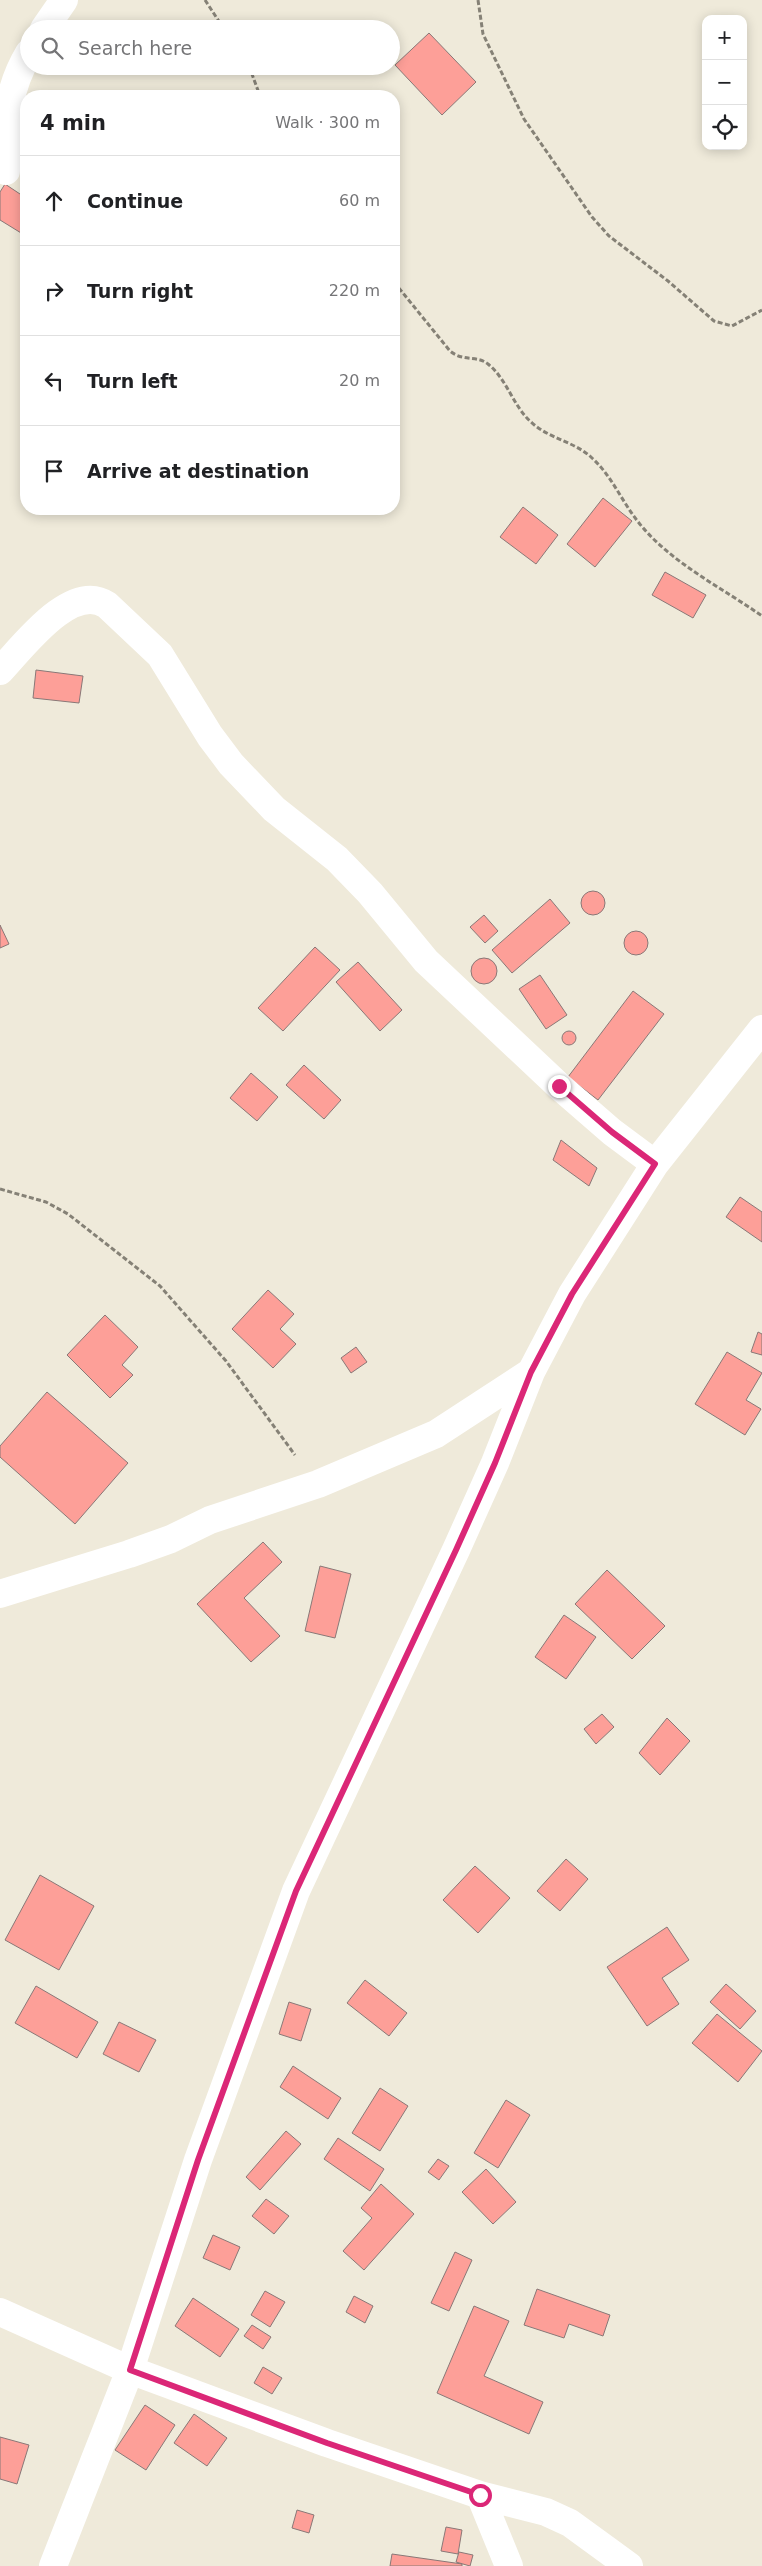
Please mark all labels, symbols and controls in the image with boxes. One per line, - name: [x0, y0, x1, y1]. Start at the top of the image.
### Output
- map controls: [702, 15, 747, 150]
- button: +: [702, 15, 747, 60]
- search box: [20, 20, 400, 75]
- icon: search: [38, 34, 66, 62]
- text: Search here: [78, 37, 192, 59]
- button: −: [702, 60, 747, 105]
- button: locate: [702, 105, 747, 150]
- text: 4 min: [40, 111, 106, 135]
- text: Walk · 300 m: [275, 113, 380, 132]
- icon: ahead: [40, 187, 68, 215]
- text: Continue: [87, 190, 183, 212]
- text: 60 m: [339, 191, 380, 210]
- icon: right: [40, 277, 68, 305]
- text: Turn right: [87, 280, 193, 302]
- text: 220 m: [329, 281, 380, 300]
- icon: left: [40, 367, 68, 395]
- text: Turn left: [87, 370, 178, 392]
- text: 20 m: [339, 371, 380, 390]
- icon: arrive: [40, 457, 68, 485]
- text: Arrive at destination: [87, 460, 309, 482]
- route end: [548, 1075, 571, 1098]
- route start: [469, 2484, 492, 2507]

